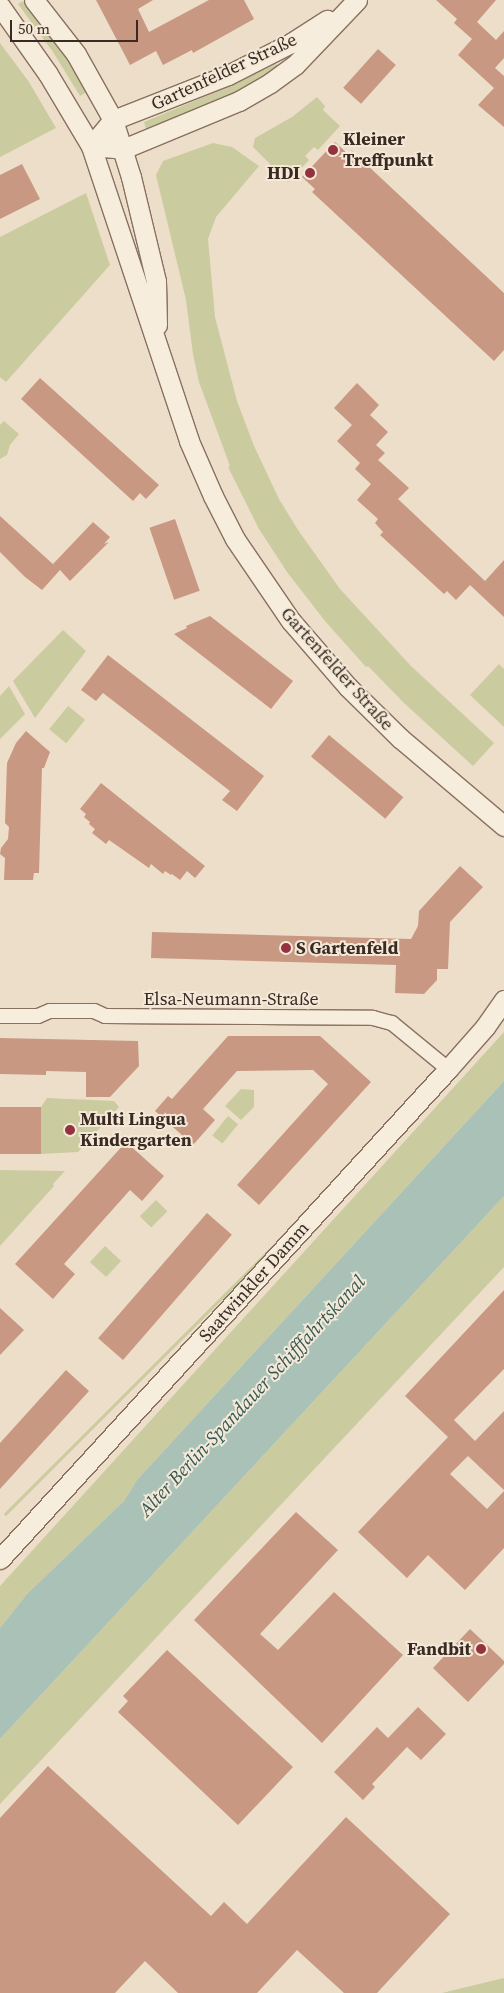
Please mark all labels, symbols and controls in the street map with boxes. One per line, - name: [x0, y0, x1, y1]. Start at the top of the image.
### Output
- scale bar: [12, 10, 140, 42]
- text: 50 m: [18, 18, 50, 39]
- street label: Gartenfelder Straße: [148, 29, 300, 115]
- place label: Kleiner Treffpunkt: [343, 129, 433, 172]
- marker: Kleiner Treffpunkt: [327, 144, 339, 156]
- place label: HDI: [267, 162, 300, 184]
- marker: HDI: [304, 167, 316, 179]
- street label: Gartenfelder Straße: [276, 603, 398, 735]
- place label: S Gartenfeld: [296, 937, 398, 959]
- marker: S Gartenfeld: [280, 942, 292, 954]
- street label: Elsa-Neumann-Straße: [143, 988, 319, 1010]
- place label: Multi Lingua Kindergarten: [80, 1109, 192, 1152]
- marker: Multi Lingua Kindergarten: [64, 1124, 76, 1136]
- street label: Saatwinkler Damm: [194, 1218, 314, 1346]
- water label: Alter Berlin-Spandauer Schifffahrtskanal: [134, 1271, 370, 1521]
- place label: Fandbit: [407, 1638, 471, 1660]
- marker: Fandbit: [475, 1643, 487, 1655]

